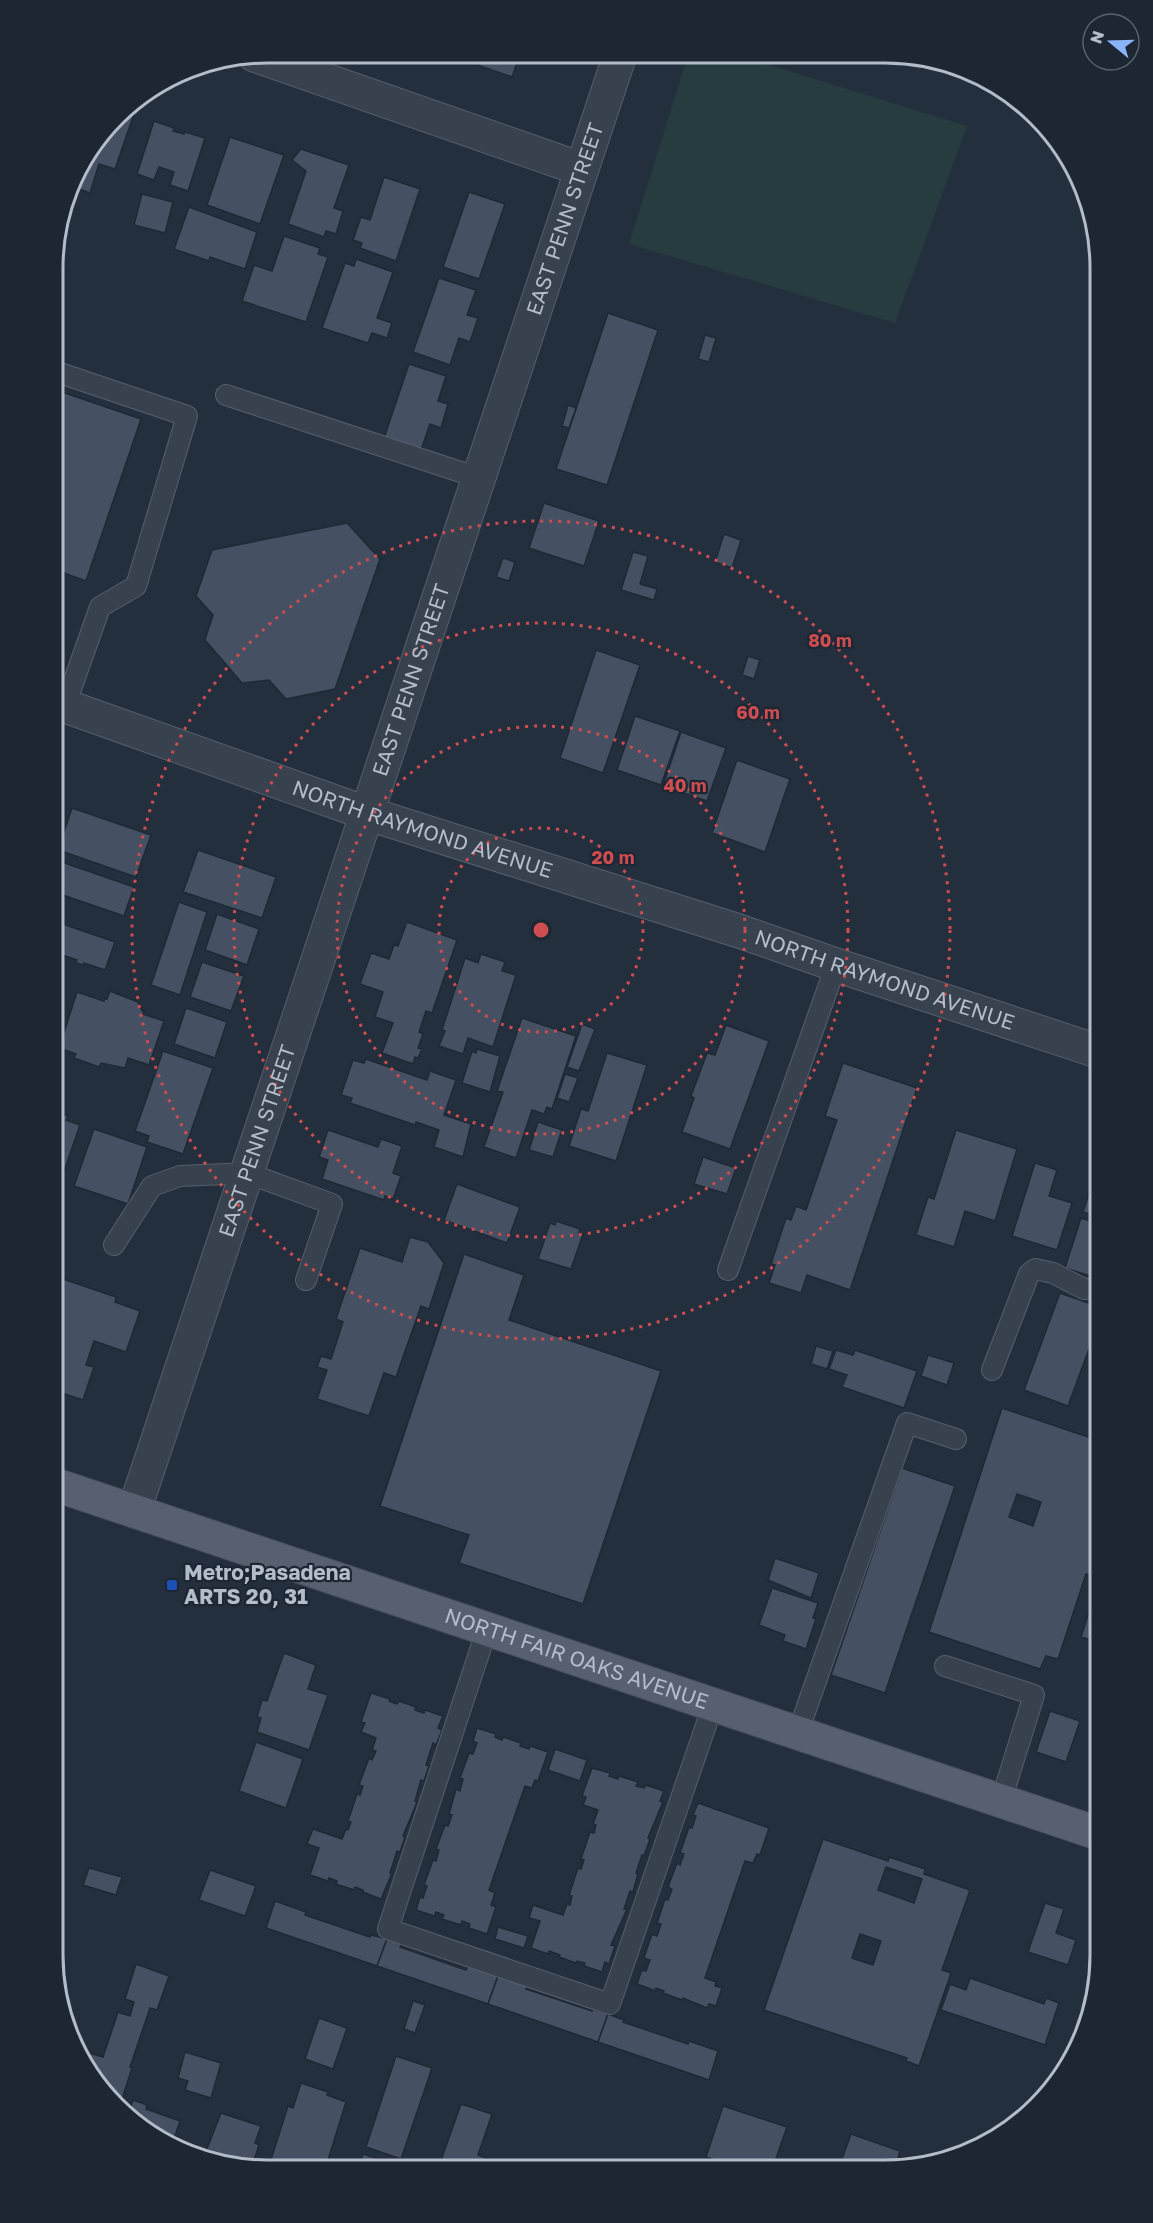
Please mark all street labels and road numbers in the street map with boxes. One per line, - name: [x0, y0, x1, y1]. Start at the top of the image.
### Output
- street label: EAST PENN STREET: [520, 119, 608, 318]
- street label: EAST PENN STREET: [366, 580, 455, 779]
- street label: NORTH RAYMOND AVENUE: [289, 774, 556, 883]
- street label: NORTH RAYMOND AVENUE: [752, 924, 1018, 1035]
- street label: EAST PENN STREET: [212, 1041, 301, 1240]
- street label: NORTH FAIR OAKS AVENUE: [442, 1602, 712, 1714]

